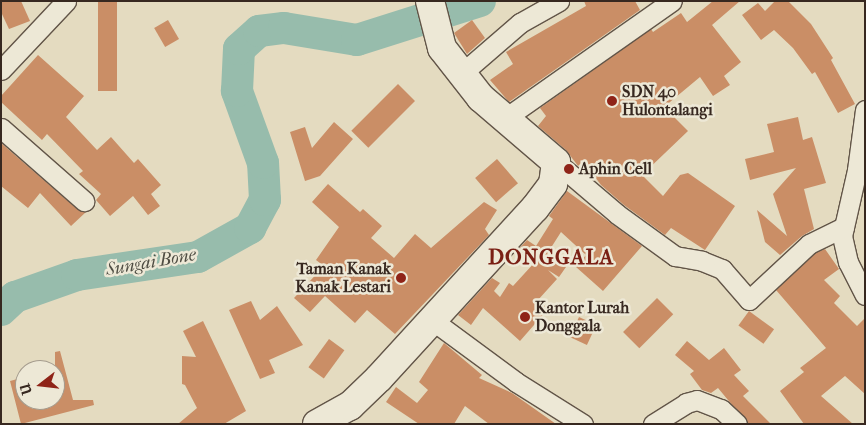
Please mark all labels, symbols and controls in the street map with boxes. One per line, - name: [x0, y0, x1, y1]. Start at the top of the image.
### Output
- place label: SDN 40 Hulontalangi: [622, 82, 713, 120]
- marker: SDN 40 Hulontalangi: [606, 95, 618, 107]
- place label: Aphin Cell: [579, 159, 652, 179]
- marker: Aphin Cell: [563, 163, 575, 175]
- water label: Sungai Bone: [104, 244, 198, 282]
- district label: DONGGALA: [487, 244, 615, 270]
- place label: Taman Kanak Kanak Lestari: [295, 259, 391, 297]
- marker: Taman Kanak Kanak Lestari: [395, 272, 407, 284]
- place label: Kantor Lurah Donggala: [535, 298, 629, 336]
- marker: Kantor Lurah Donggala: [519, 311, 531, 323]
- north arrow: [15, 360, 65, 410]
- text: U: [16, 381, 36, 397]

